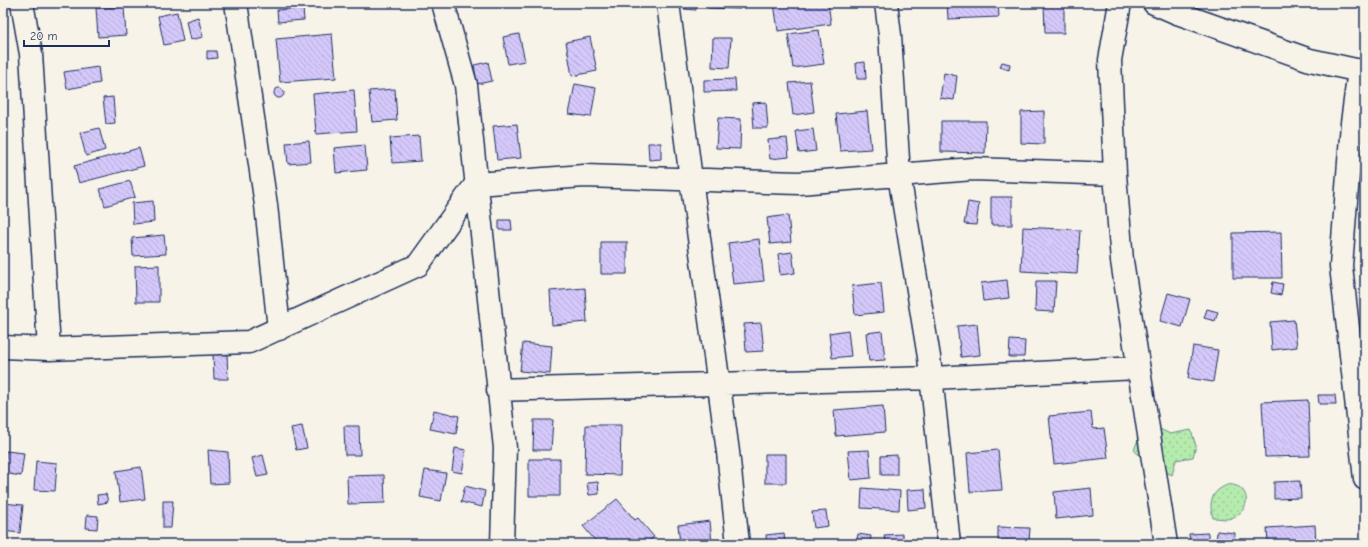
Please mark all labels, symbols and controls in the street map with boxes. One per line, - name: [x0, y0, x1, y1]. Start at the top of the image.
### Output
- scale bar: [24, 22, 109, 48]
- text: 20 m: [30, 29, 58, 43]

